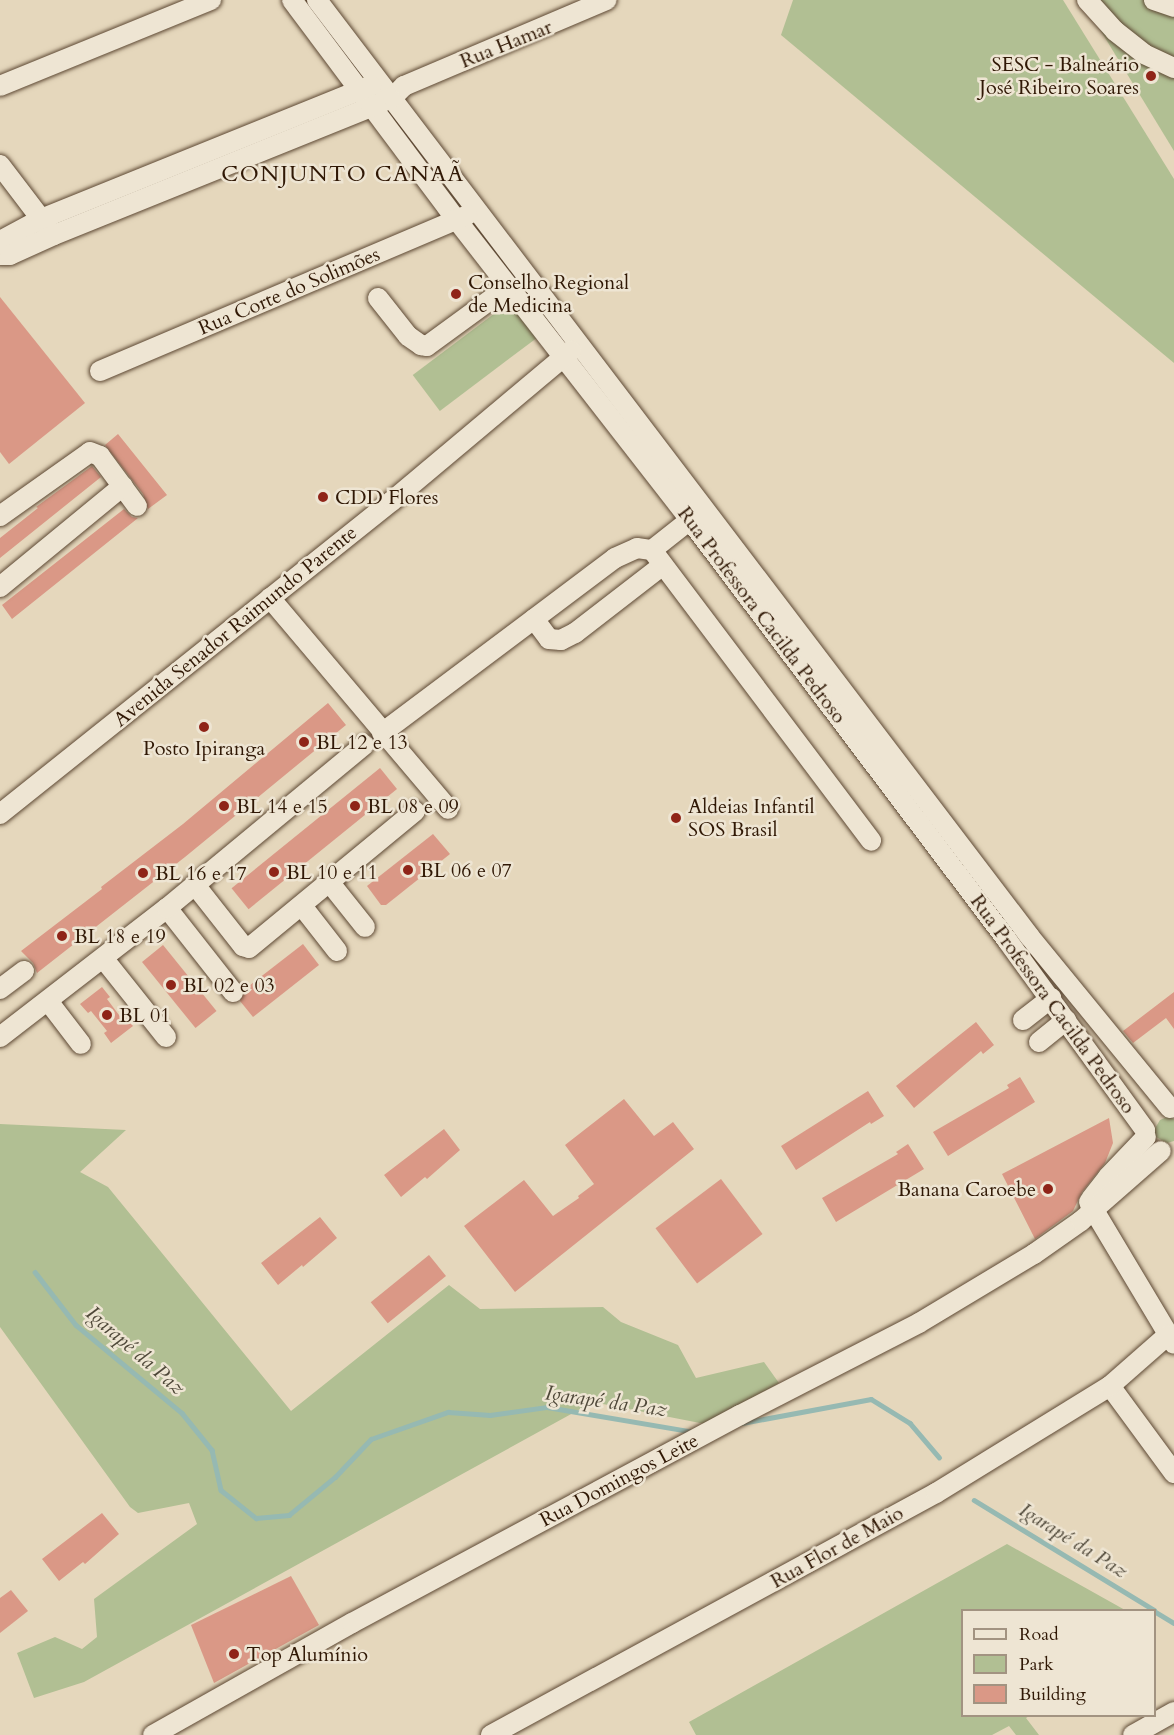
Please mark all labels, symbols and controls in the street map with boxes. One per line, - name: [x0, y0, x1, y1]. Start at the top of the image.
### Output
- street label: Rua Hamar: [457, 15, 555, 73]
- place label: SESC - Balneário José Ribeiro Soares: [979, 52, 1139, 99]
- marker: SESC - Balneário José Ribeiro Soares: [1144, 69, 1158, 83]
- district label: CONJUNTO CANAÃ: [221, 162, 465, 188]
- street label: Rua Corte do Solimões: [195, 242, 383, 340]
- place label: Conselho Regional de Medicina: [468, 270, 629, 317]
- marker: Conselho Regional de Medicina: [449, 287, 463, 301]
- place label: CDD Flores: [335, 485, 439, 509]
- marker: CDD Flores: [316, 490, 330, 504]
- street label: Rua Professora Cacilda Pedroso: [673, 502, 851, 728]
- street label: Avenida Senador Raimundo Parente: [108, 520, 362, 732]
- marker: Posto Ipiranga: [197, 720, 211, 734]
- place label: BL 12 e 13: [316, 730, 408, 754]
- marker: BL 12 e 13: [297, 735, 311, 749]
- place label: Posto Ipiranga: [143, 736, 265, 760]
- place label: BL 14 e 15: [236, 794, 328, 818]
- place label: BL 08 e 09: [367, 794, 459, 818]
- place label: Aldeias Infantil SOS Brasil: [688, 795, 815, 842]
- marker: BL 14 e 15: [217, 799, 231, 813]
- marker: BL 08 e 09: [348, 799, 362, 813]
- marker: Aldeias Infantil SOS Brasil: [669, 811, 683, 825]
- place label: BL 06 e 07: [420, 858, 512, 882]
- place label: BL 10 e 11: [286, 860, 378, 884]
- place label: BL 16 e 17: [155, 861, 247, 885]
- marker: BL 06 e 07: [401, 863, 415, 877]
- marker: BL 10 e 11: [267, 865, 281, 879]
- marker: BL 16 e 17: [136, 866, 150, 880]
- street label: Rua Professora Cacilda Pedroso: [965, 890, 1141, 1118]
- place label: BL 18 e 19: [74, 924, 166, 948]
- marker: BL 18 e 19: [55, 929, 69, 943]
- place label: BL 02 e 03: [183, 973, 275, 997]
- marker: BL 02 e 03: [164, 978, 178, 992]
- place label: BL 01: [119, 1003, 171, 1027]
- marker: BL 01: [100, 1008, 114, 1022]
- place label: Banana Caroebe: [897, 1177, 1036, 1201]
- marker: Banana Caroebe: [1041, 1182, 1055, 1196]
- water label: Igarapé da Paz: [80, 1301, 190, 1401]
- water label: Igarapé da Paz: [543, 1381, 669, 1423]
- street label: Rua Domingos Leite: [536, 1428, 702, 1532]
- water label: Igarapé da Paz: [1014, 1498, 1132, 1584]
- street label: Rua Flor de Maio: [767, 1501, 907, 1593]
- legend: [961, 1609, 1156, 1717]
- text: Road: [1019, 1622, 1059, 1647]
- place label: Top Alumínio: [246, 1642, 368, 1666]
- marker: Top Alumínio: [227, 1647, 241, 1661]
- text: Park: [1019, 1652, 1054, 1677]
- text: Building: [1019, 1682, 1086, 1707]

